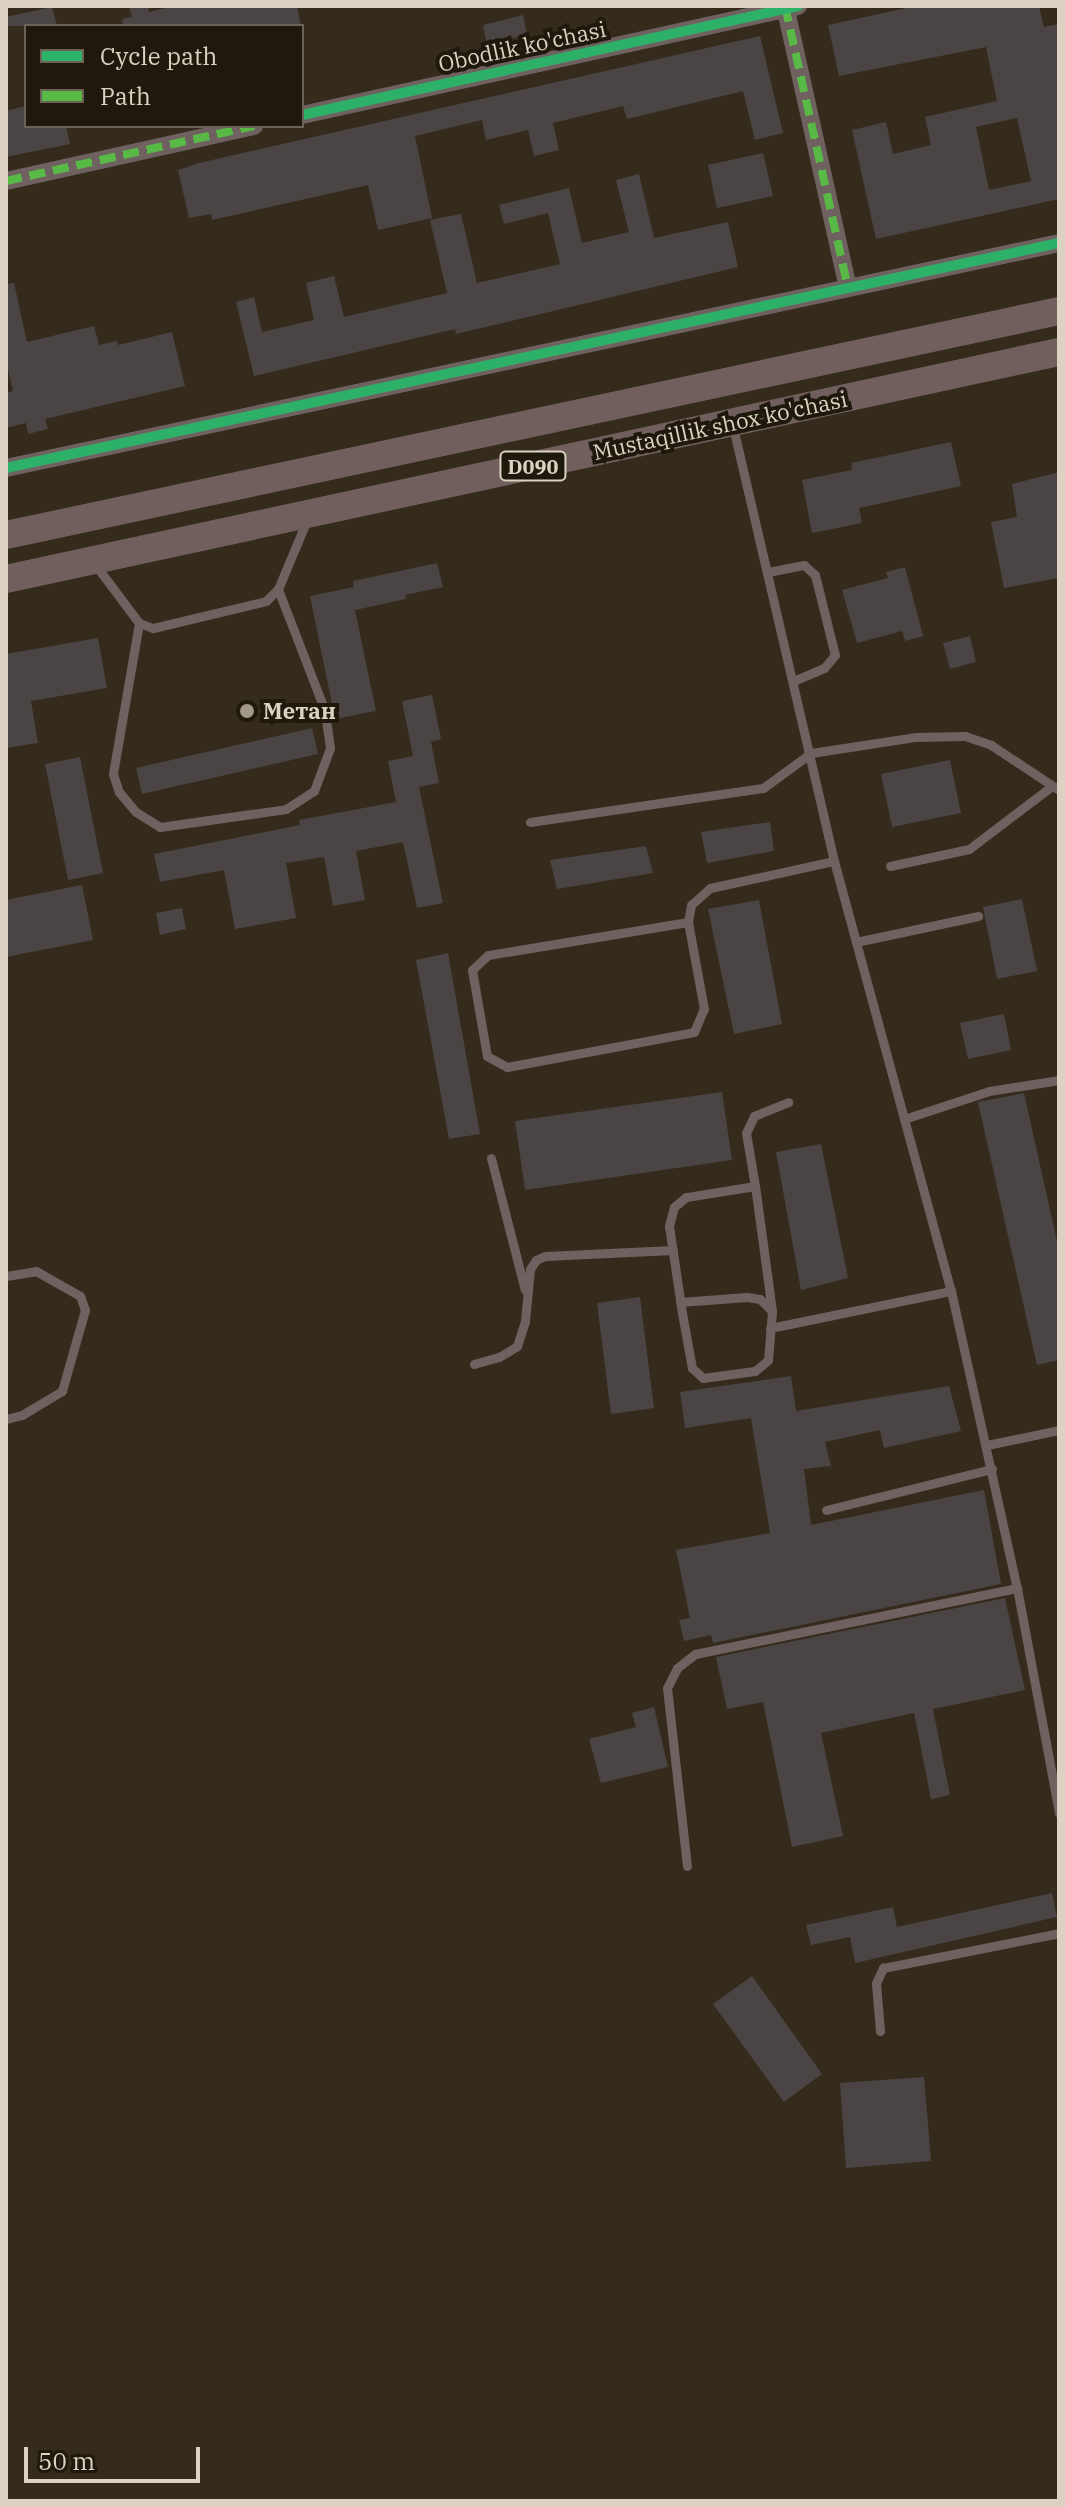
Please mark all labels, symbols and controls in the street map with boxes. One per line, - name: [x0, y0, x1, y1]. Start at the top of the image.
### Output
- street label: Obodlik ko'chasi: [436, 15, 608, 77]
- legend: [24, 24, 304, 128]
- text: Cycle path: [100, 40, 217, 72]
- text: Path: [100, 80, 151, 112]
- street label: Mustaqillik shox ko'chasi: [590, 385, 850, 465]
- road number: D090: [499, 450, 567, 482]
- place label: Метан: [263, 698, 336, 724]
- marker: Метан: [238, 702, 256, 720]
- scale bar: [28, 2431, 204, 2481]
- text: 50 m: [38, 2445, 95, 2477]

